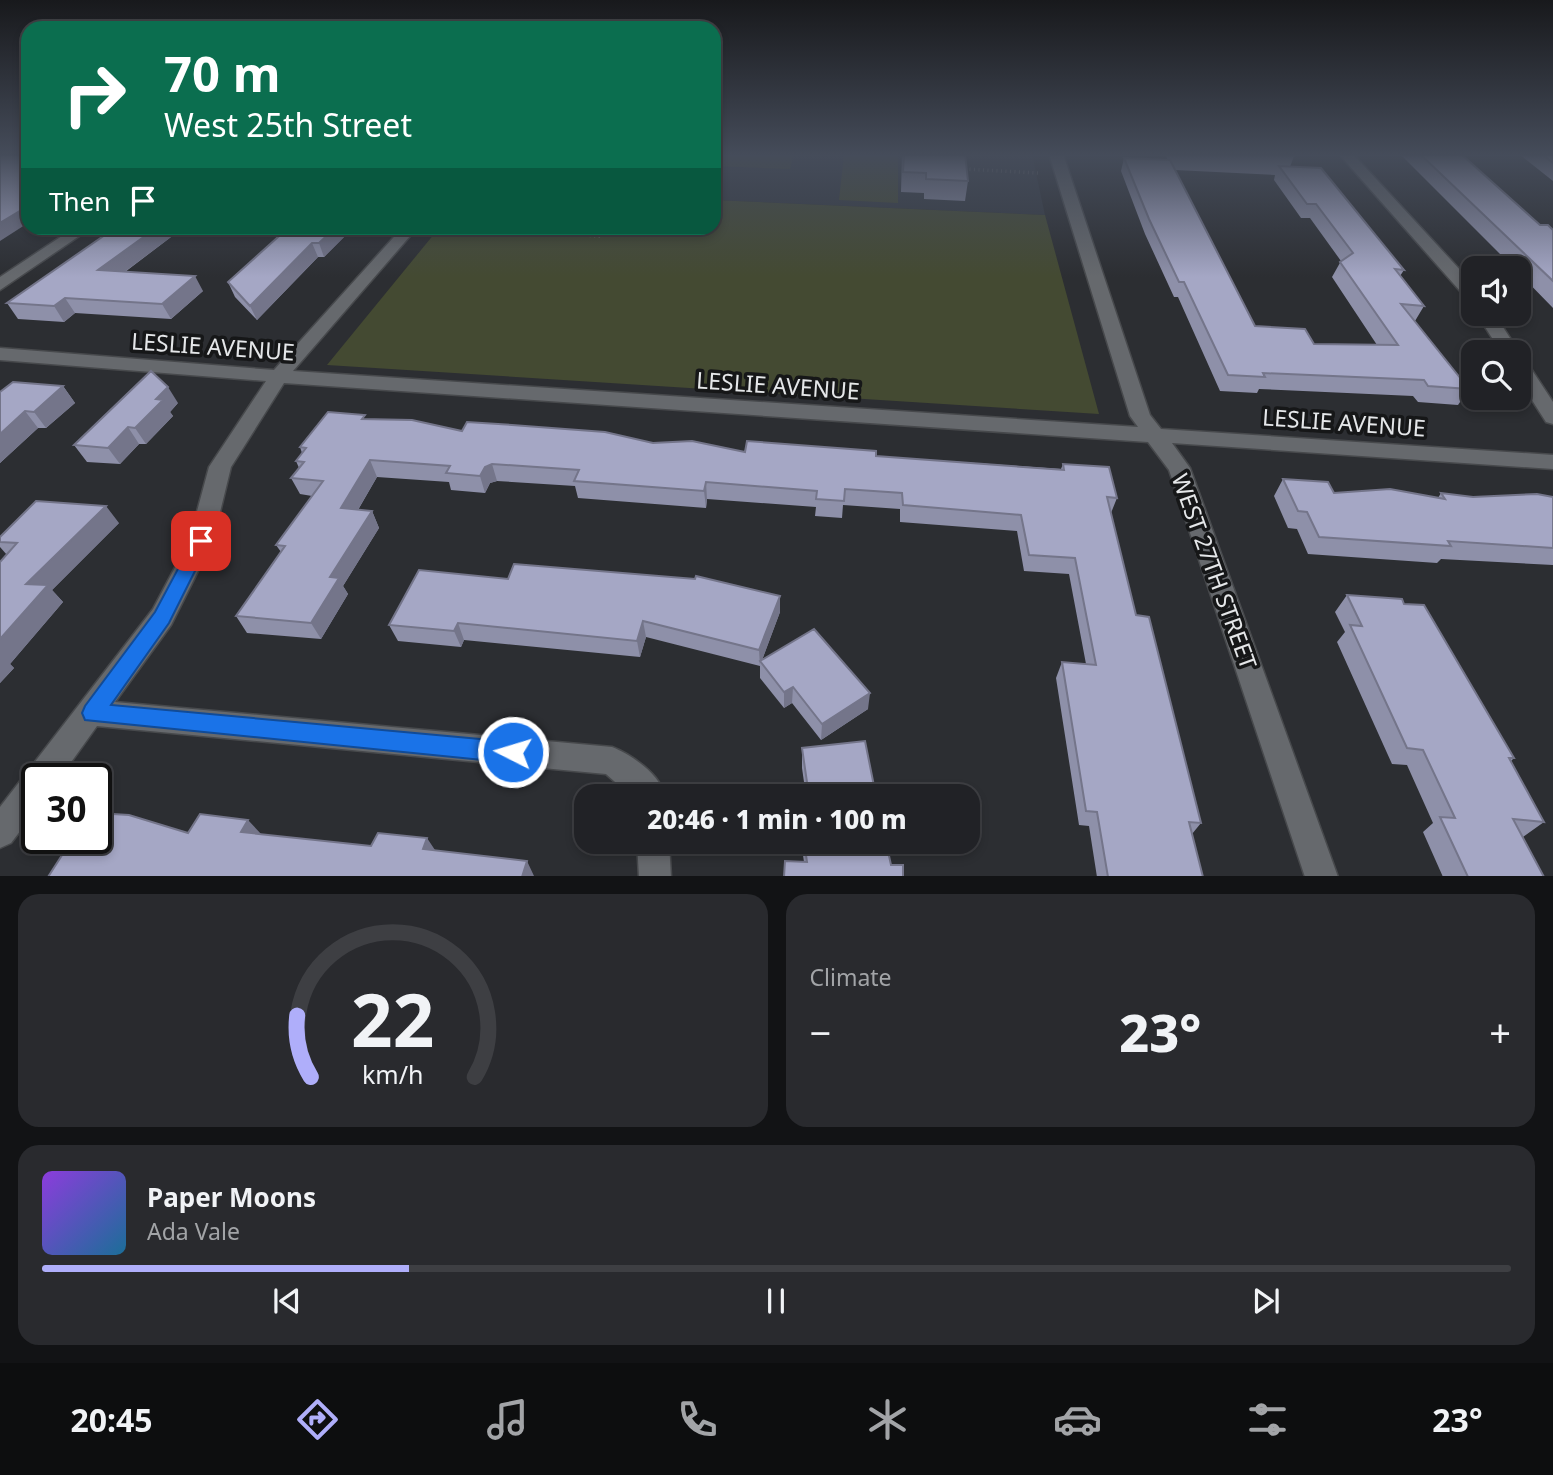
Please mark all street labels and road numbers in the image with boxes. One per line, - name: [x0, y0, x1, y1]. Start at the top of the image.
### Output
- street label: LESLIE AVENUE: [130, 324, 296, 368]
- street label: LESLIE AVENUE: [695, 363, 861, 407]
- street label: LESLIE AVENUE: [1261, 400, 1427, 444]
- street label: WEST 27TH STREET: [1165, 469, 1265, 673]

